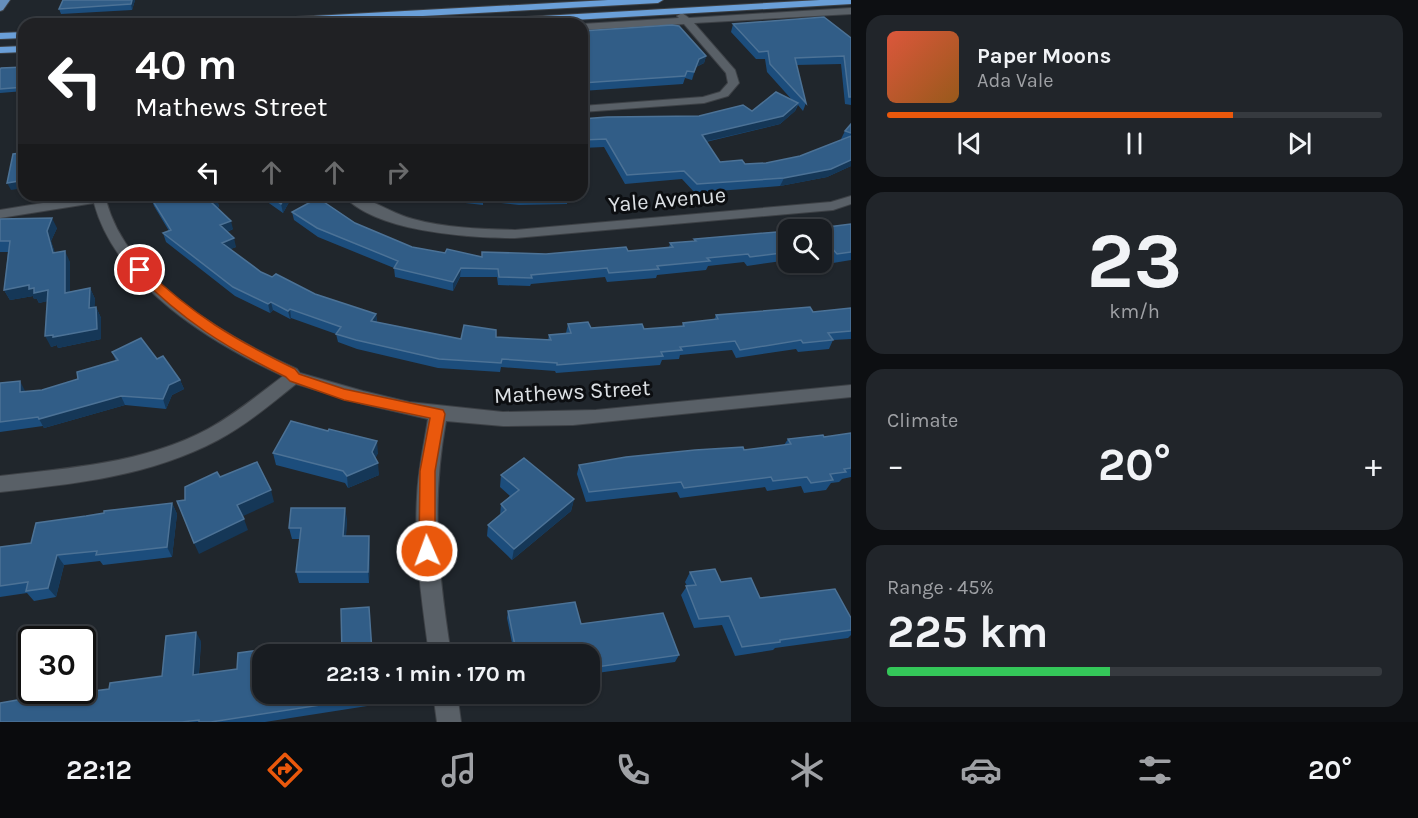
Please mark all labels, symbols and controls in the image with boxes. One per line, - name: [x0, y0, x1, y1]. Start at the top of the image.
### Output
- text: 40 m: [135, 40, 237, 90]
- icon: left: [36, 42, 114, 120]
- text: Paper Moons: [977, 43, 1111, 69]
- text: Ada Vale: [977, 69, 1054, 92]
- text: Mathews Street: [135, 91, 327, 123]
- icon: previous: [953, 127, 986, 160]
- icon: pause: [1118, 127, 1151, 160]
- icon: next: [1283, 127, 1316, 160]
- icon: left: [192, 156, 225, 189]
- icon: ahead: [255, 156, 288, 189]
- icon: ahead: [318, 156, 351, 189]
- icon: right: [381, 156, 414, 189]
- street label: Yale Avenue: [607, 182, 727, 218]
- text: 23: [1087, 215, 1182, 307]
- map controls: [778, 219, 832, 273]
- button: search: [778, 219, 832, 273]
- pin: [114, 244, 165, 295]
- icon: arrive: [123, 253, 156, 286]
- text: km/h: [1109, 300, 1160, 323]
- street label: Mathews Street: [493, 375, 651, 409]
- text: Climate: [887, 409, 958, 432]
- text: 20°: [1098, 439, 1171, 491]
- text: −: [887, 446, 904, 484]
- text: +: [1365, 446, 1382, 484]
- position arrow: [395, 519, 459, 583]
- text: Range · 45%: [887, 576, 994, 599]
- text: 225 km: [887, 606, 1048, 658]
- speed limit sign: 30: [18, 626, 96, 704]
- text: 22:13 · 1 min · 170 m: [326, 661, 526, 687]
- icon: directions: [264, 749, 306, 791]
- icon: music: [438, 749, 480, 791]
- icon: phone: [612, 749, 654, 791]
- icon: climate: [786, 749, 828, 791]
- icon: car: [960, 749, 1002, 791]
- icon: filters: [1134, 749, 1176, 791]
- text: 22:12: [66, 754, 132, 786]
- text: 20°: [1308, 754, 1352, 786]

